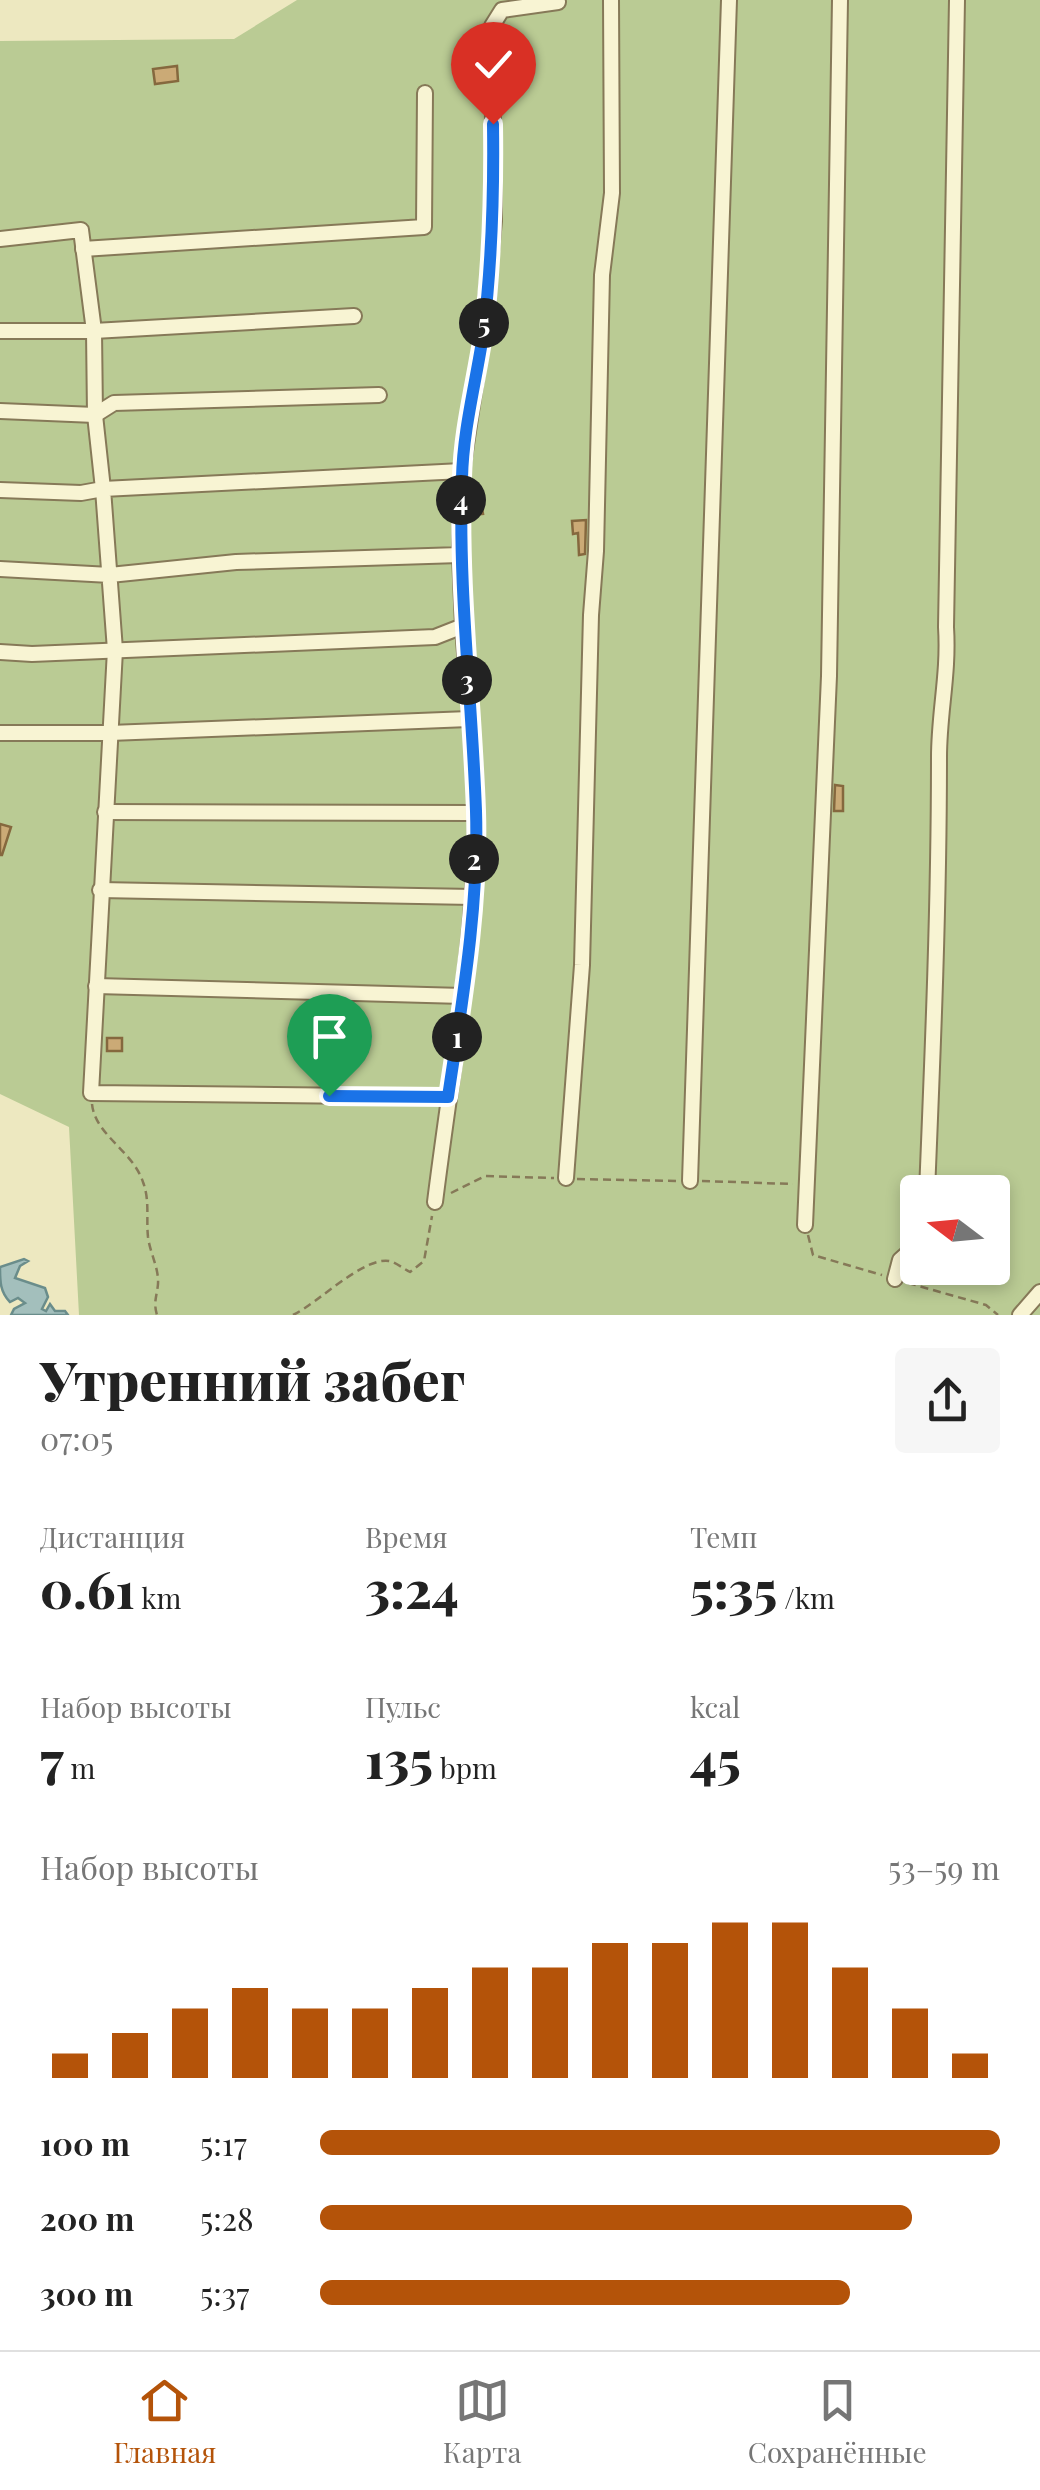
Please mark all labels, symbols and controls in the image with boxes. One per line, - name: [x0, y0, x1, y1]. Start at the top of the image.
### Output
- pin: [451, 22, 536, 125]
- icon: check: [466, 37, 521, 92]
- pin: 5: [459, 298, 509, 348]
- text: 5: [478, 304, 490, 341]
- pin: 4: [436, 475, 486, 525]
- text: 4: [454, 481, 468, 518]
- pin: 3: [442, 655, 492, 705]
- text: 3: [460, 661, 474, 698]
- pin: 2: [449, 834, 499, 884]
- text: 2: [467, 840, 481, 877]
- pin: [287, 994, 372, 1097]
- icon: arrive: [302, 1009, 357, 1064]
- pin: 1: [432, 1012, 482, 1062]
- text: 1: [452, 1018, 462, 1055]
- north arrow: [900, 1175, 1010, 1285]
- map controls: [900, 1175, 1010, 1285]
- text: Утренний забег: [40, 1341, 466, 1415]
- button: share: [895, 1348, 1000, 1453]
- text: 07:05: [40, 1416, 113, 1459]
- text: Дистанция: [40, 1518, 185, 1555]
- text: Время: [365, 1518, 448, 1555]
- text: Темп: [690, 1518, 757, 1555]
- text: 0.61: [40, 1555, 135, 1622]
- text: 3:24: [365, 1555, 459, 1622]
- text: 5:35: [690, 1555, 777, 1622]
- text: km: [135, 1579, 181, 1616]
- text: /km: [777, 1579, 835, 1616]
- text: Набор высоты: [40, 1688, 232, 1725]
- text: Пульс: [365, 1688, 441, 1725]
- text: kcal: [690, 1688, 740, 1725]
- text: 7: [40, 1725, 64, 1792]
- text: 135: [365, 1725, 433, 1792]
- text: 45: [690, 1725, 741, 1792]
- text: m: [64, 1749, 95, 1786]
- text: bpm: [433, 1749, 497, 1786]
- text: Набор высоты: [40, 1845, 259, 1888]
- text: 53–59 m: [888, 1845, 1000, 1888]
- text: 100 m: [40, 2121, 130, 2164]
- text: 5:17: [200, 2121, 247, 2164]
- text: 200 m: [40, 2196, 134, 2239]
- text: 5:28: [200, 2196, 254, 2239]
- text: 300 m: [40, 2271, 133, 2314]
- text: 5:37: [200, 2271, 249, 2314]
- tab: Главная: [113, 2373, 216, 2470]
- tab: Карта: [443, 2373, 521, 2470]
- tab: Сохранённые: [748, 2373, 927, 2470]

